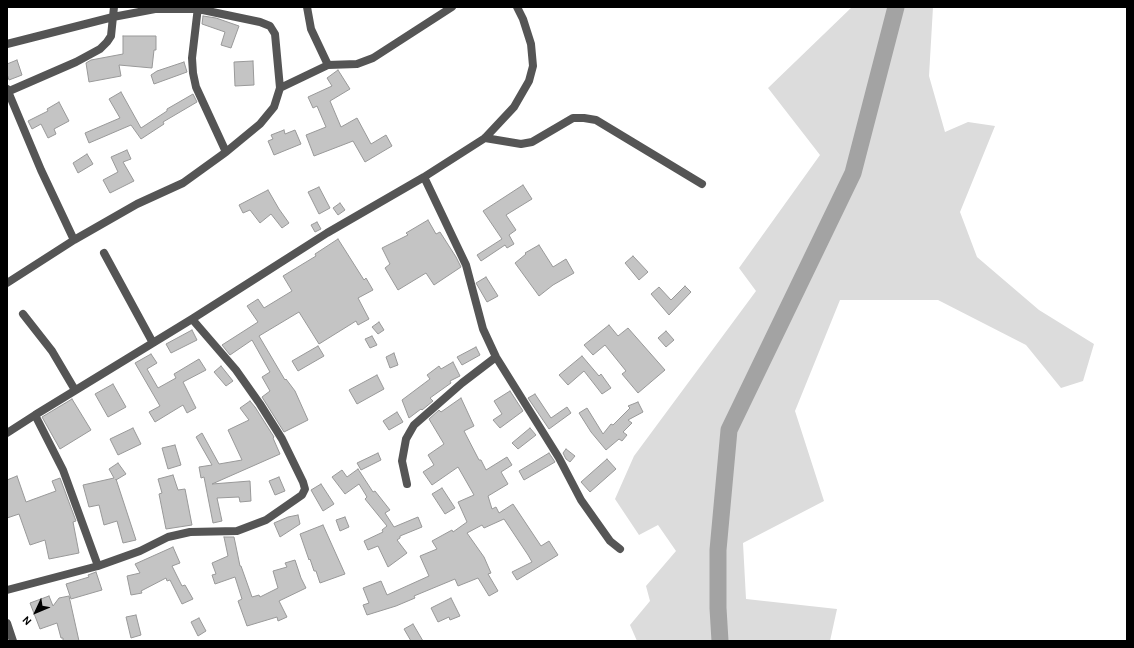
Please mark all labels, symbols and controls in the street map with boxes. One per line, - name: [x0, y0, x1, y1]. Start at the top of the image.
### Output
- north arrow: [16, 592, 56, 632]
- text: N: [20, 613, 34, 628]

